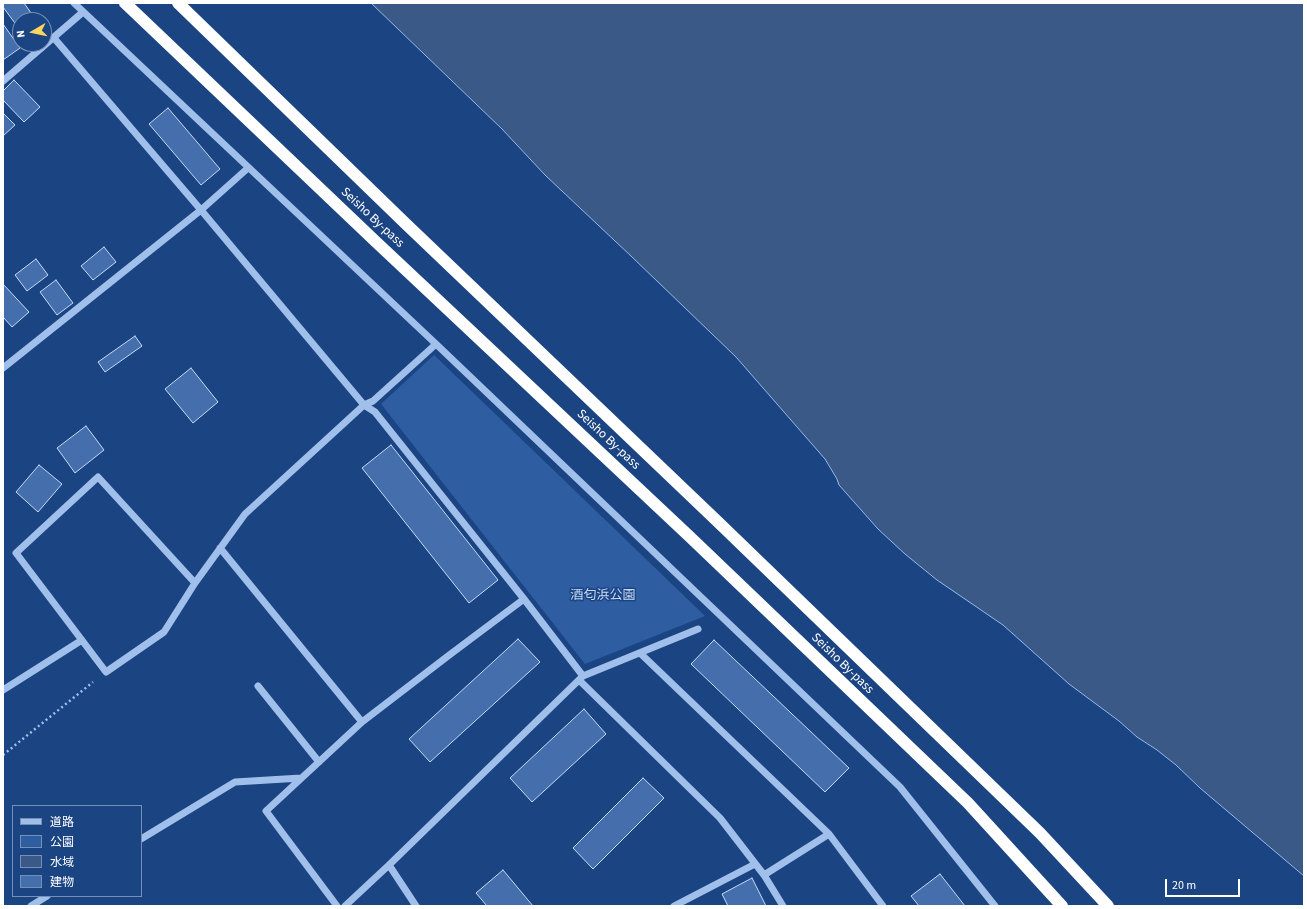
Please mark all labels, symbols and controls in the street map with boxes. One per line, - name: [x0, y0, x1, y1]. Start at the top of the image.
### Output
- north arrow: [12, 12, 52, 52]
- text: N: [13, 29, 29, 39]
- street label: Seisho By-pass: [337, 185, 407, 251]
- street label: Seisho By-pass: [573, 407, 643, 473]
- park label: 酒匂浜公園: [571, 588, 635, 604]
- street label: Seisho By-pass: [808, 630, 876, 698]
- legend: [12, 805, 142, 897]
- text: 道路: [50, 814, 74, 831]
- text: 公園: [50, 834, 74, 851]
- text: 水域: [50, 854, 74, 871]
- scale bar: [1167, 871, 1242, 897]
- text: 建物: [50, 874, 74, 891]
- text: 20 m: [1172, 877, 1196, 894]

